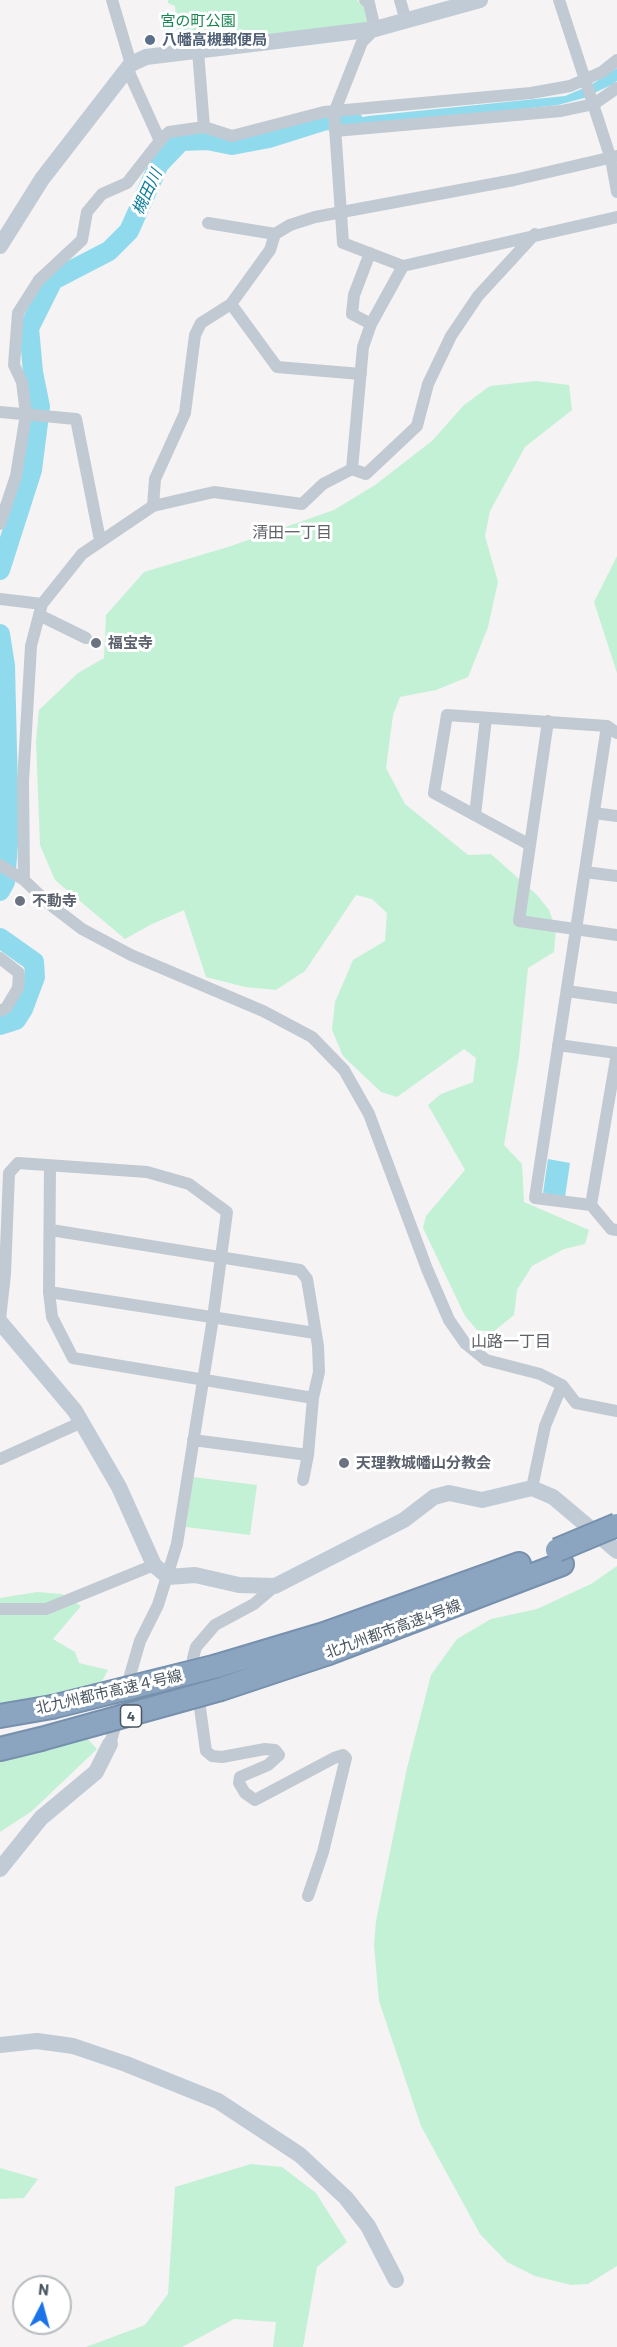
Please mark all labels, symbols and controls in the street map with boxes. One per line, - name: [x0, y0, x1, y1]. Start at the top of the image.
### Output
- park label: 宮の町公園: [161, 12, 235, 30]
- place label: 八幡高槻郵便局: [162, 31, 267, 49]
- marker: 八幡高槻郵便局: [143, 33, 157, 47]
- water label: 槻田川: [128, 166, 166, 218]
- district label: 清田一丁目: [252, 523, 332, 543]
- place label: 福宝寺: [108, 634, 153, 652]
- marker: 福宝寺: [89, 636, 103, 650]
- place label: 不動寺: [32, 892, 77, 910]
- marker: 不動寺: [13, 894, 27, 908]
- district label: 山路一丁目: [471, 1332, 551, 1352]
- place label: 天理教城幡山分教会: [356, 1454, 491, 1472]
- marker: 天理教城幡山分教会: [337, 1456, 351, 1470]
- street label: 北九州都市高速4号線: [323, 1596, 463, 1662]
- street label: 北九州都市高速４号線: [34, 1666, 184, 1718]
- road number: 4: [120, 1705, 142, 1727]
- north arrow: [12, 2275, 72, 2335]
- text: N: [37, 2279, 50, 2299]

